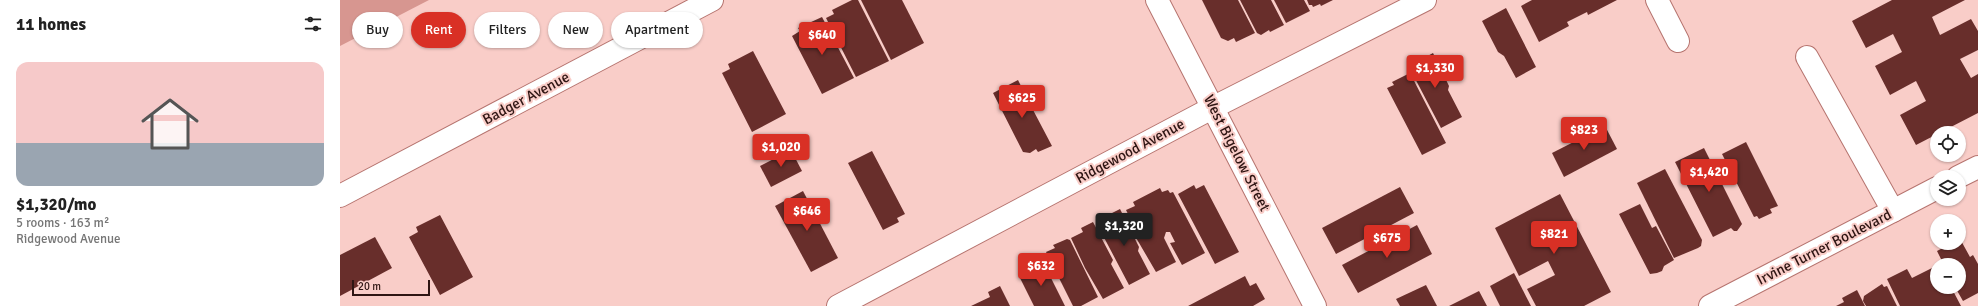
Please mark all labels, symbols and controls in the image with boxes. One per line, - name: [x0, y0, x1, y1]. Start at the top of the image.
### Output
- chip: Buy: [352, 12, 403, 48]
- chip: Rent: [411, 12, 466, 48]
- chip: Filters: [474, 12, 540, 48]
- chip: New: [548, 12, 603, 48]
- chip: Apartment: [611, 12, 703, 48]
- icon: filters: [302, 13, 324, 35]
- text: 11 homes: [16, 14, 86, 35]
- pin: $640: [798, 22, 846, 56]
- text: $640: [808, 27, 836, 43]
- pin: $1,330: [1402, 55, 1468, 89]
- text: $1,330: [1416, 60, 1454, 76]
- street label: Badger Avenue: [480, 68, 572, 128]
- pin: $625: [998, 85, 1046, 119]
- icon: home: [134, 88, 206, 160]
- text: $625: [1008, 90, 1036, 106]
- street label: West Bigelow Street: [1200, 92, 1274, 214]
- street label: Ridgewood Avenue: [1072, 115, 1188, 187]
- pin: $823: [1560, 117, 1608, 151]
- text: $823: [1570, 122, 1598, 138]
- map controls: [1930, 126, 1966, 294]
- button: locate: [1930, 126, 1966, 162]
- pin: $1,020: [748, 134, 814, 168]
- text: $1,020: [762, 139, 800, 155]
- pin: $1,420: [1676, 159, 1742, 193]
- text: $1,420: [1690, 164, 1728, 180]
- button: layers: [1930, 170, 1966, 206]
- text: $1,320/mo: [16, 194, 96, 215]
- pin: $646: [783, 198, 831, 232]
- text: $646: [793, 203, 821, 219]
- street label: Irvine Turner Boulevard: [1754, 205, 1894, 289]
- pin: $1,320: [1091, 213, 1157, 247]
- button: +: [1930, 214, 1966, 250]
- text: 5 rooms · 163 m²: [16, 215, 109, 231]
- text: $1,320: [1105, 218, 1143, 234]
- pin: $821: [1530, 221, 1578, 255]
- pin: $675: [1363, 225, 1411, 259]
- text: $821: [1540, 226, 1568, 242]
- text: $675: [1373, 230, 1401, 246]
- text: Ridgewood Avenue: [16, 231, 121, 247]
- pin: $632: [1017, 253, 1065, 287]
- text: $632: [1027, 258, 1055, 274]
- button: −: [1930, 258, 1966, 294]
- scale bar: [352, 278, 430, 297]
- text: 20 m: [358, 280, 381, 293]

